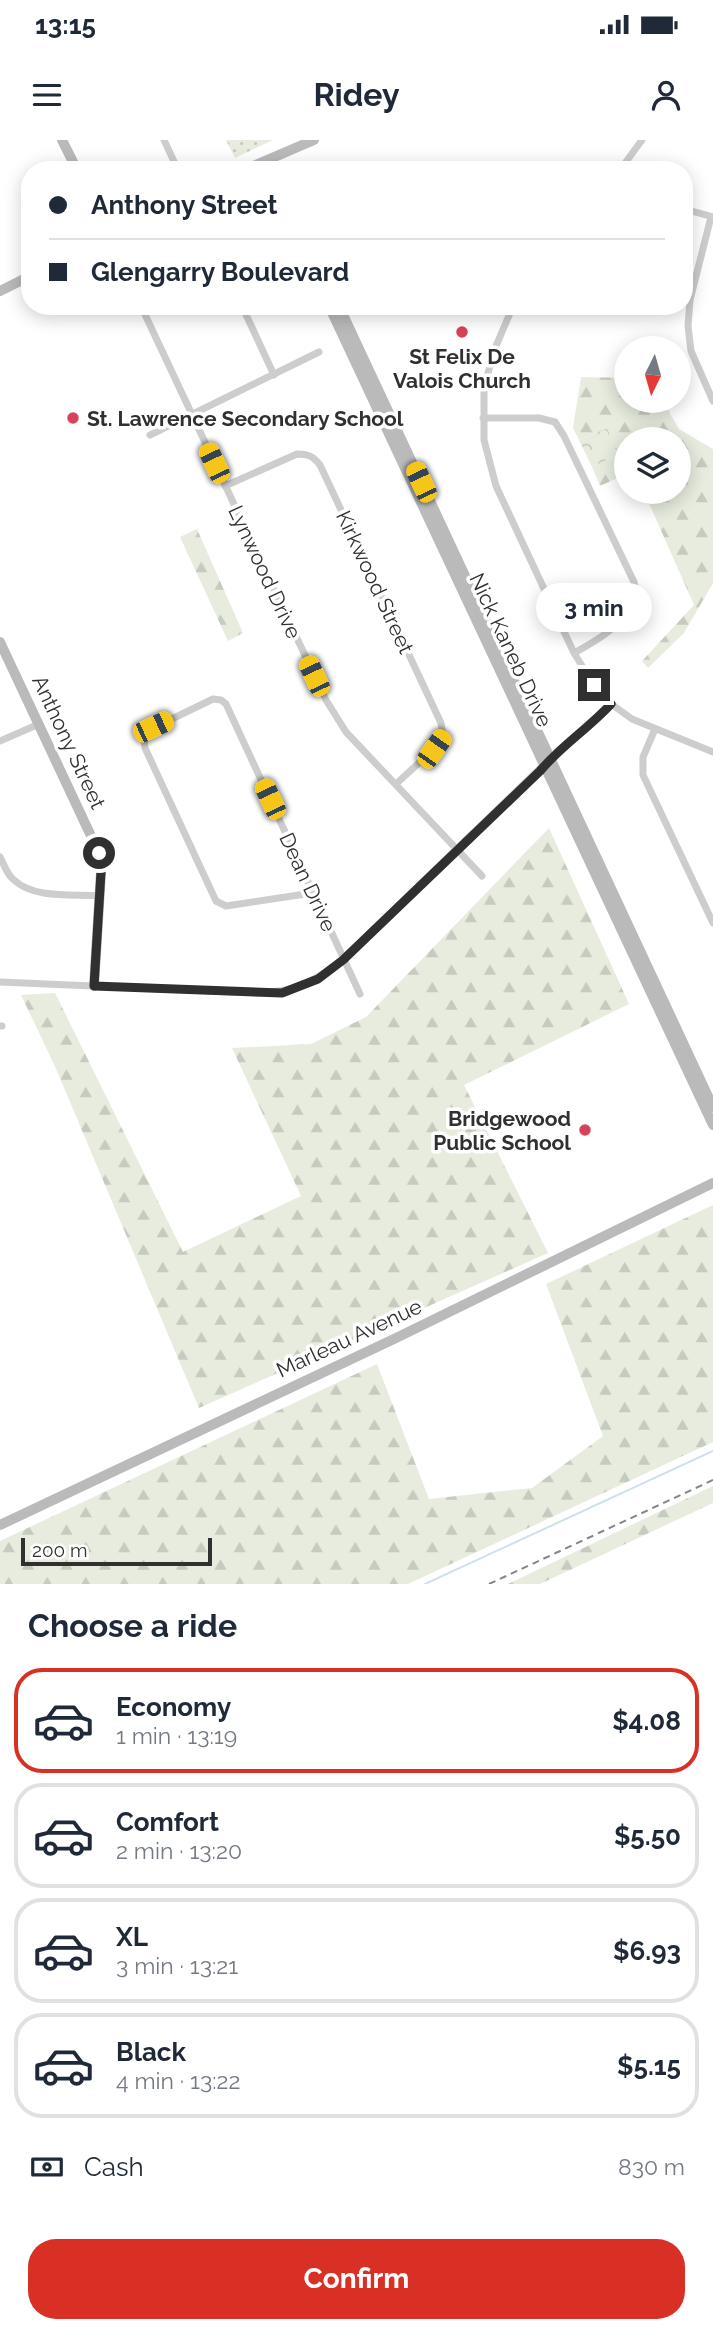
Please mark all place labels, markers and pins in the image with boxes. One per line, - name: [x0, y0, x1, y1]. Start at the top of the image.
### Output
- marker: St Felix De Valois Church: [454, 324, 470, 340]
- place label: St Felix De Valois Church: [393, 344, 531, 393]
- place label: St. Lawrence Secondary School: [87, 406, 404, 431]
- marker: St. Lawrence Secondary School: [65, 410, 81, 426]
- place label: Bridgewood Public School: [433, 1106, 571, 1155]
- marker: Bridgewood Public School: [577, 1122, 593, 1138]

